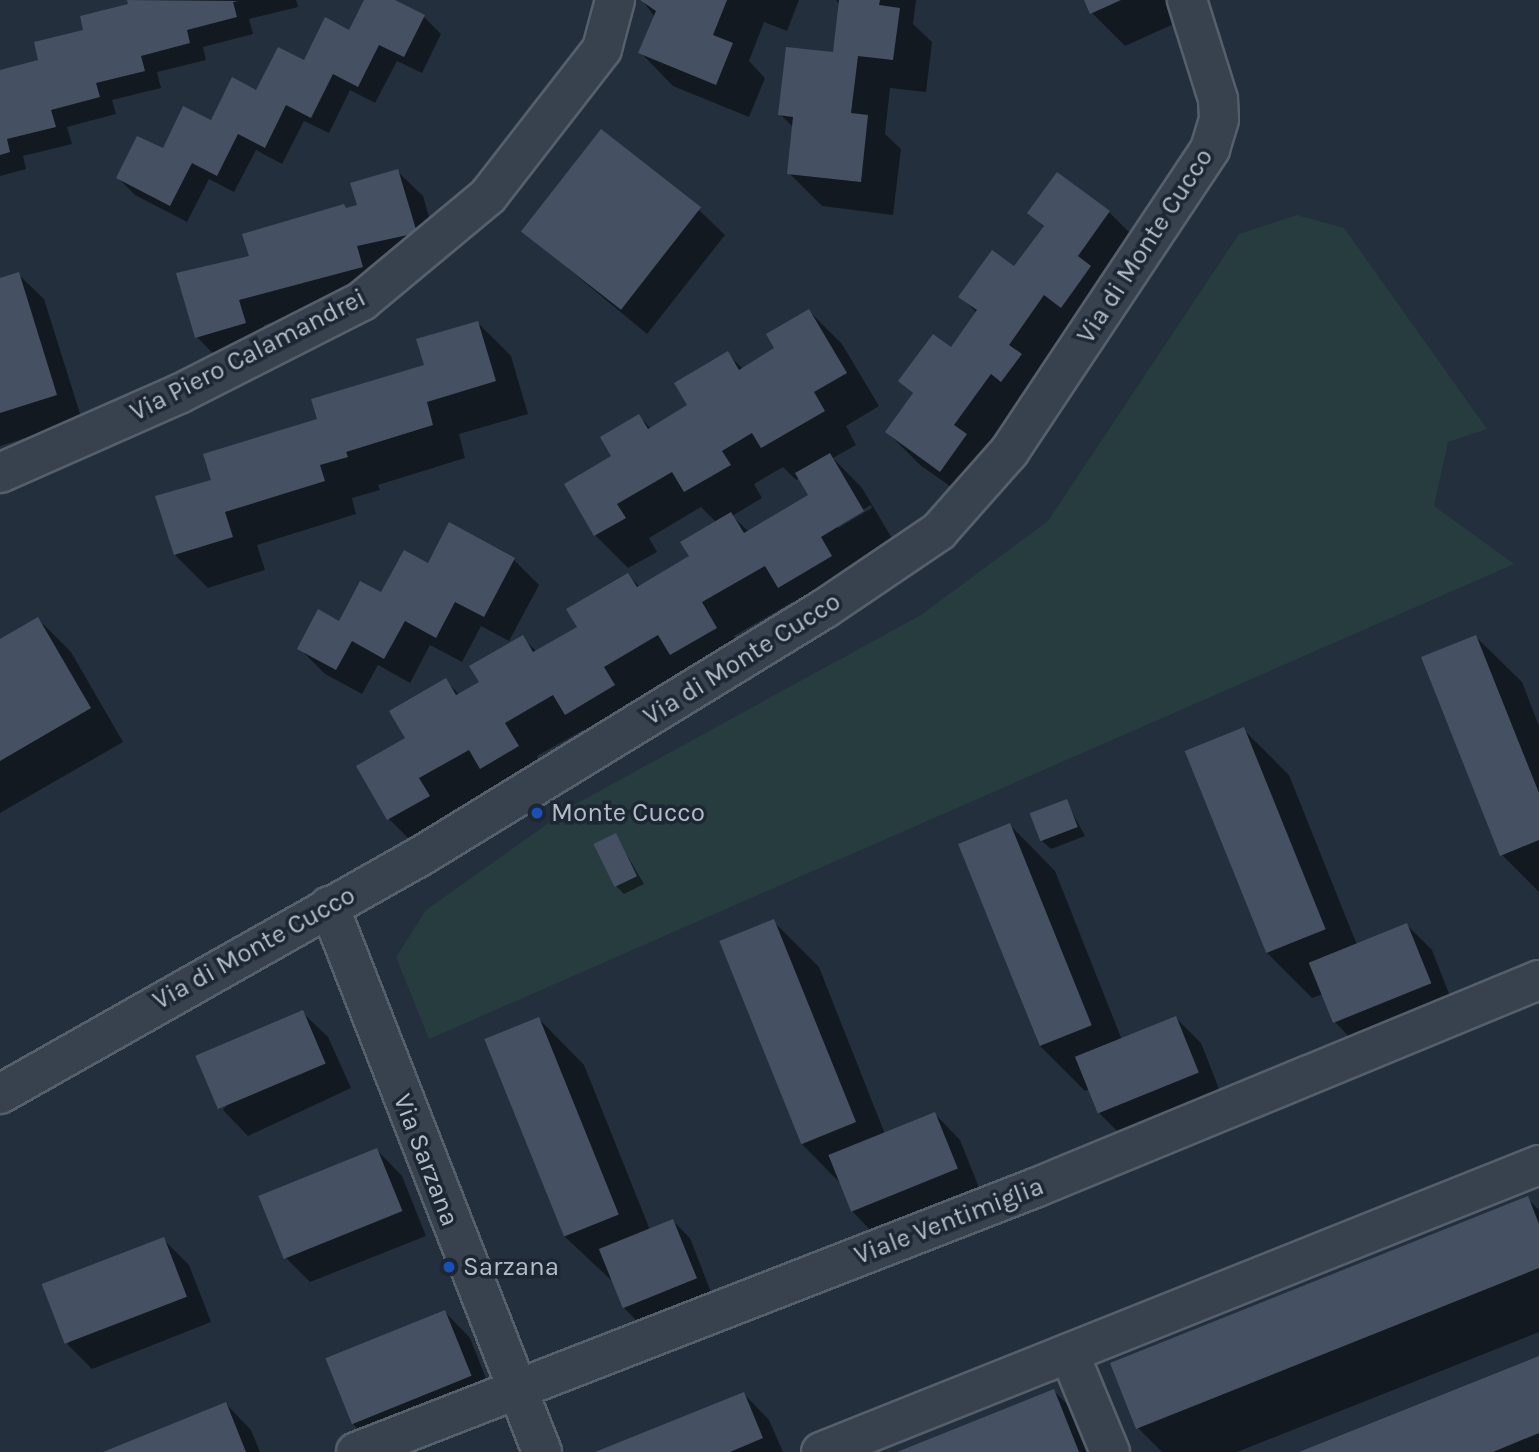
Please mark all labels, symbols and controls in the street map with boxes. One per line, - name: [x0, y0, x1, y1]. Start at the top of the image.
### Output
- street label: Via di Monte Cucco: [1070, 143, 1220, 349]
- street label: Via Piero Calamandrei: [125, 282, 371, 428]
- street label: Via di Monte Cucco: [638, 586, 846, 732]
- place label: Monte Cucco: [551, 797, 705, 829]
- marker: Monte Cucco: [529, 805, 545, 821]
- street label: Via di Monte Cucco: [148, 880, 360, 1016]
- street label: Via Sarzana: [387, 1090, 465, 1230]
- street label: Viale Ventimiglia: [850, 1171, 1048, 1271]
- place label: Sarzana: [463, 1251, 559, 1283]
- marker: Sarzana: [441, 1259, 457, 1275]

